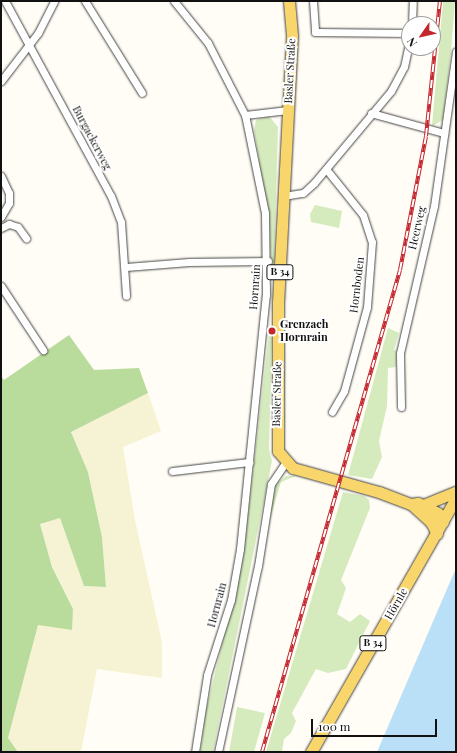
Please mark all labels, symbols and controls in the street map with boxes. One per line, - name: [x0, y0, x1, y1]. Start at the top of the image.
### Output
- north arrow: [401, 16, 441, 56]
- text: N: [403, 35, 420, 50]
- street label: Basler Straße: [282, 38, 298, 104]
- street label: Burgackerweg: [70, 104, 114, 172]
- street label: Heerweg: [406, 205, 428, 251]
- street label: Hornboden: [347, 256, 367, 314]
- street label: Hornrain: [247, 264, 263, 310]
- road number: B 34: [266, 264, 294, 280]
- place label: Grenzach Hornrain: [280, 318, 328, 344]
- marker: Grenzach Hornrain: [267, 326, 277, 336]
- street label: Basler Straße: [270, 361, 284, 427]
- street label: Hornrain: [205, 581, 229, 629]
- street label: Hörnle: [382, 586, 410, 622]
- road number: B 34: [359, 635, 387, 651]
- scale bar: [313, 711, 439, 737]
- text: 100 m: [318, 718, 350, 734]

